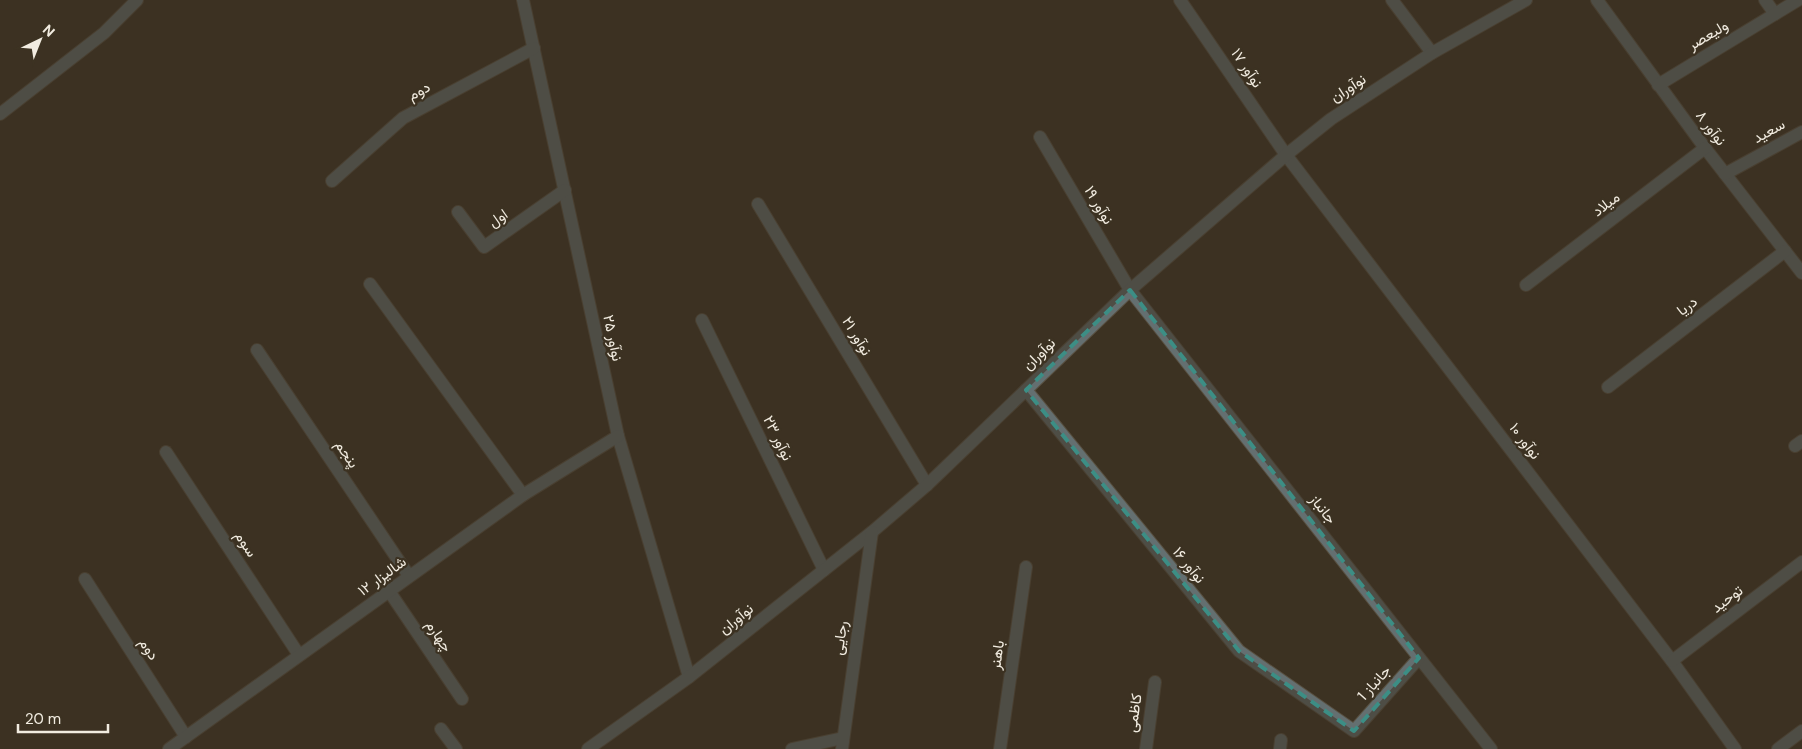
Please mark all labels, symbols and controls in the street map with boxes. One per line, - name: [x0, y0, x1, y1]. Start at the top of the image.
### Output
- north arrow: [15, 15, 65, 65]
- street label: ولیعصر: [1683, 15, 1732, 55]
- text: N: [39, 20, 59, 41]
- street label: نوآور ۱۷: [1227, 44, 1267, 92]
- street label: نوآوران: [1326, 69, 1370, 107]
- street label: دوم: [404, 77, 434, 105]
- street label: نوآور ۸: [1691, 106, 1731, 150]
- street label: سعید: [1749, 114, 1789, 148]
- street label: نوآور ۱۹: [1080, 182, 1118, 228]
- street label: میلاد: [1588, 187, 1624, 221]
- street label: اول: [484, 204, 512, 232]
- street label: دریا: [1673, 292, 1701, 320]
- street label: نوآور ۲۵: [598, 313, 628, 363]
- street label: نوآور ۲۱: [838, 313, 876, 359]
- street label: نوآوران: [1018, 333, 1060, 375]
- street label: نوآور ۲۳: [759, 412, 797, 464]
- street label: نوآور ۱۰: [1505, 419, 1545, 463]
- street label: پنجم: [330, 436, 364, 472]
- street label: جانباز: [1304, 489, 1341, 528]
- street label: سوم: [230, 527, 262, 561]
- street label: نوآور ۱۶: [1168, 542, 1210, 588]
- street label: شالیزار ۱۲: [354, 551, 411, 600]
- street label: توحید: [1707, 580, 1747, 617]
- street label: نوآوران: [715, 599, 757, 639]
- street label: چهارم: [421, 616, 457, 656]
- street label: رجایی: [828, 620, 852, 656]
- street label: دوم: [134, 634, 164, 664]
- street label: باهنر: [985, 639, 1009, 672]
- street label: جانباز 1: [1353, 661, 1395, 705]
- street label: کاظمی: [1121, 692, 1147, 734]
- scale bar: [18, 702, 108, 734]
- text: 20 m: [25, 709, 61, 729]

